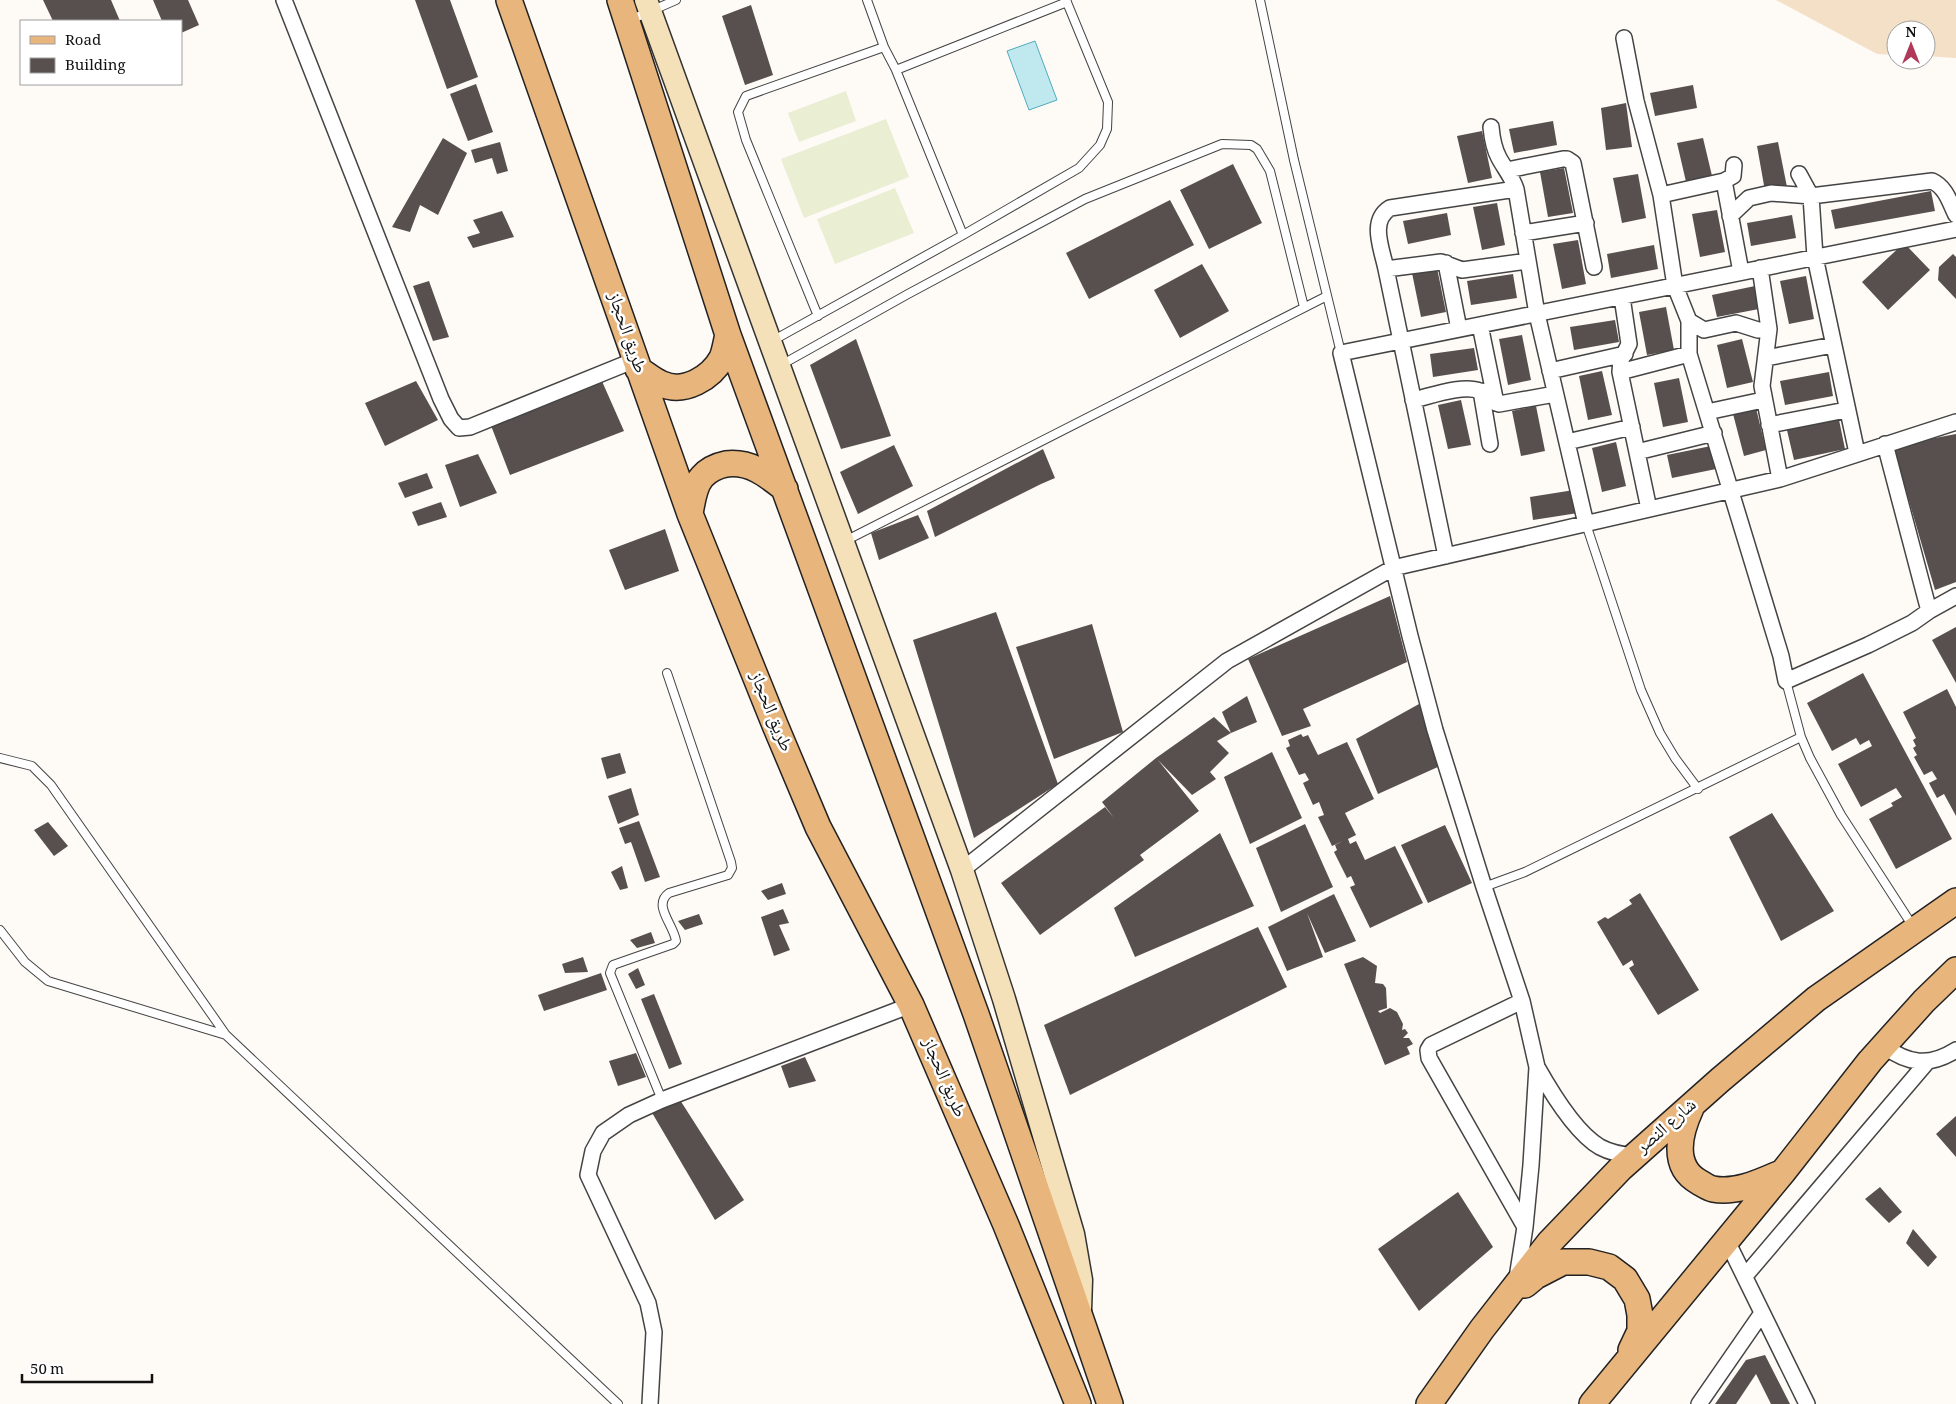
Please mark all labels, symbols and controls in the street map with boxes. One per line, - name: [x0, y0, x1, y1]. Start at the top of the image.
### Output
- legend: [20, 20, 182, 85]
- north arrow: [1886, 20, 1936, 70]
- text: N: [1905, 22, 1917, 46]
- text: Road: [65, 29, 101, 55]
- text: Building: [65, 54, 126, 80]
- street label: طريق الحجاز: [598, 287, 654, 378]
- street label: طريق الحجاز: [740, 666, 800, 757]
- street label: طريق الحجاز: [912, 1032, 973, 1123]
- street label: شارع النصر: [1629, 1092, 1704, 1163]
- scale bar: [22, 1352, 152, 1384]
- text: 50 m: [30, 1358, 64, 1384]

